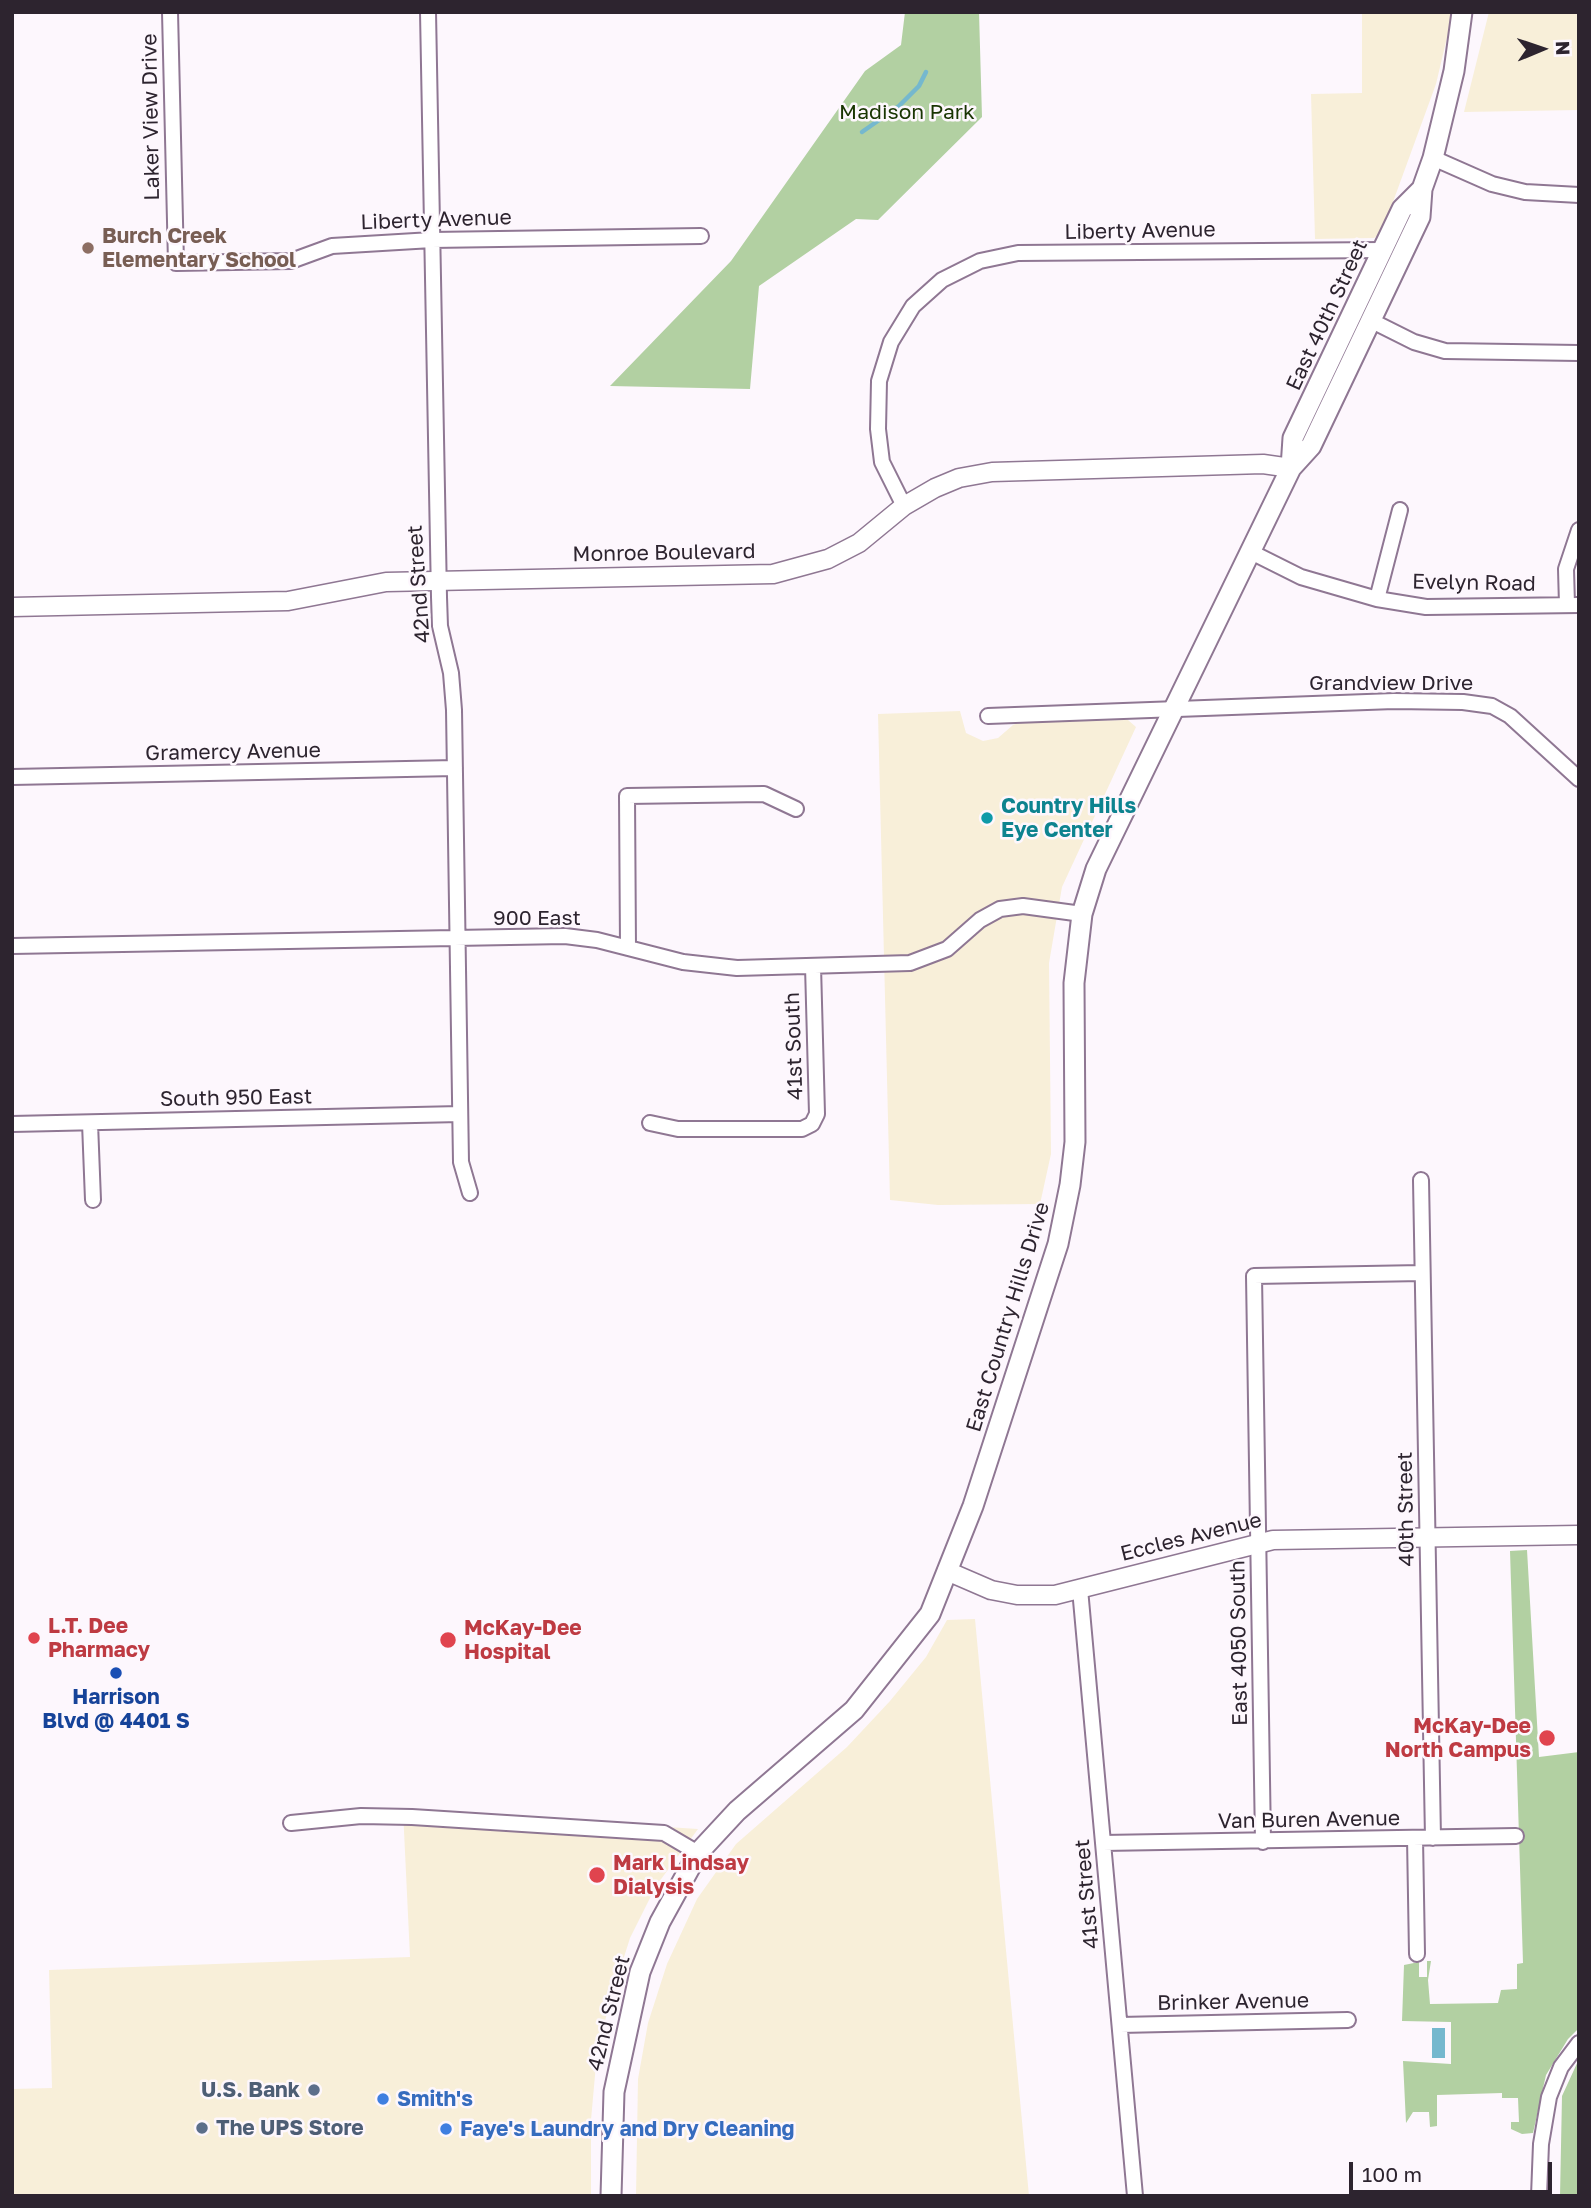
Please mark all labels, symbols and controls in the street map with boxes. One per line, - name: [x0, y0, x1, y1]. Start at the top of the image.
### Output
- north arrow: [1507, 14, 1577, 84]
- street label: Laker View Drive: [137, 33, 165, 201]
- text: N: [1552, 41, 1575, 56]
- park label: Madison Park: [839, 99, 975, 125]
- street label: Liberty Avenue: [360, 205, 512, 235]
- street label: Liberty Avenue: [1064, 217, 1216, 245]
- place label: Burch Creek Elementary School: [102, 223, 296, 273]
- street label: East 40th Street: [1281, 235, 1373, 395]
- marker: Burch Creek Elementary School: [80, 240, 96, 256]
- street label: 42nd Street: [402, 524, 436, 644]
- street label: Monroe Boulevard: [572, 539, 756, 567]
- street label: Evelyn Road: [1412, 569, 1536, 597]
- street label: Grandview Drive: [1309, 670, 1473, 696]
- street label: Gramercy Avenue: [145, 738, 321, 766]
- place label: Country Hills Eye Center: [1001, 793, 1136, 843]
- marker: Country Hills Eye Center: [979, 810, 995, 826]
- street label: 900 East: [493, 905, 581, 931]
- street label: 41st South: [780, 992, 808, 1100]
- street label: South 950 East: [160, 1084, 312, 1112]
- street label: East Country Hills Drive: [961, 1199, 1055, 1435]
- street label: 40th Street: [1392, 1452, 1420, 1566]
- street label: Eccles Avenue: [1118, 1507, 1264, 1567]
- street label: East 4050 South: [1225, 1560, 1253, 1726]
- place label: L.T. Dee Pharmacy: [48, 1613, 150, 1663]
- place label: McKay-Dee Hospital: [464, 1615, 582, 1665]
- marker: L.T. Dee Pharmacy: [26, 1630, 42, 1646]
- marker: McKay-Dee Hospital: [438, 1630, 458, 1650]
- marker: Harrison Blvd @ 4401 S: [108, 1665, 124, 1681]
- place label: Harrison Blvd @ 4401 S: [42, 1684, 190, 1734]
- place label: McKay-Dee North Campus: [1385, 1713, 1531, 1763]
- marker: McKay-Dee North Campus: [1537, 1728, 1557, 1748]
- street label: Van Buren Avenue: [1218, 1806, 1400, 1834]
- street label: 41st Street: [1070, 1838, 1104, 1950]
- place label: Mark Lindsay Dialysis: [613, 1850, 749, 1900]
- marker: Mark Lindsay Dialysis: [587, 1865, 607, 1885]
- street label: 42nd Street: [582, 1953, 636, 2073]
- street label: Brinker Avenue: [1157, 1988, 1309, 2016]
- place label: U.S. Bank: [201, 2077, 300, 2103]
- marker: U.S. Bank: [306, 2082, 322, 2098]
- place label: Smith's: [397, 2086, 473, 2112]
- marker: Smith's: [375, 2091, 391, 2107]
- place label: The UPS Store: [216, 2115, 364, 2141]
- place label: Faye's Laundry and Dry Cleaning: [460, 2116, 795, 2142]
- marker: The UPS Store: [194, 2120, 210, 2136]
- marker: Faye's Laundry and Dry Cleaning: [438, 2121, 454, 2137]
- scale bar: [1353, 2148, 1556, 2192]
- text: 100 m: [1362, 2161, 1422, 2187]

